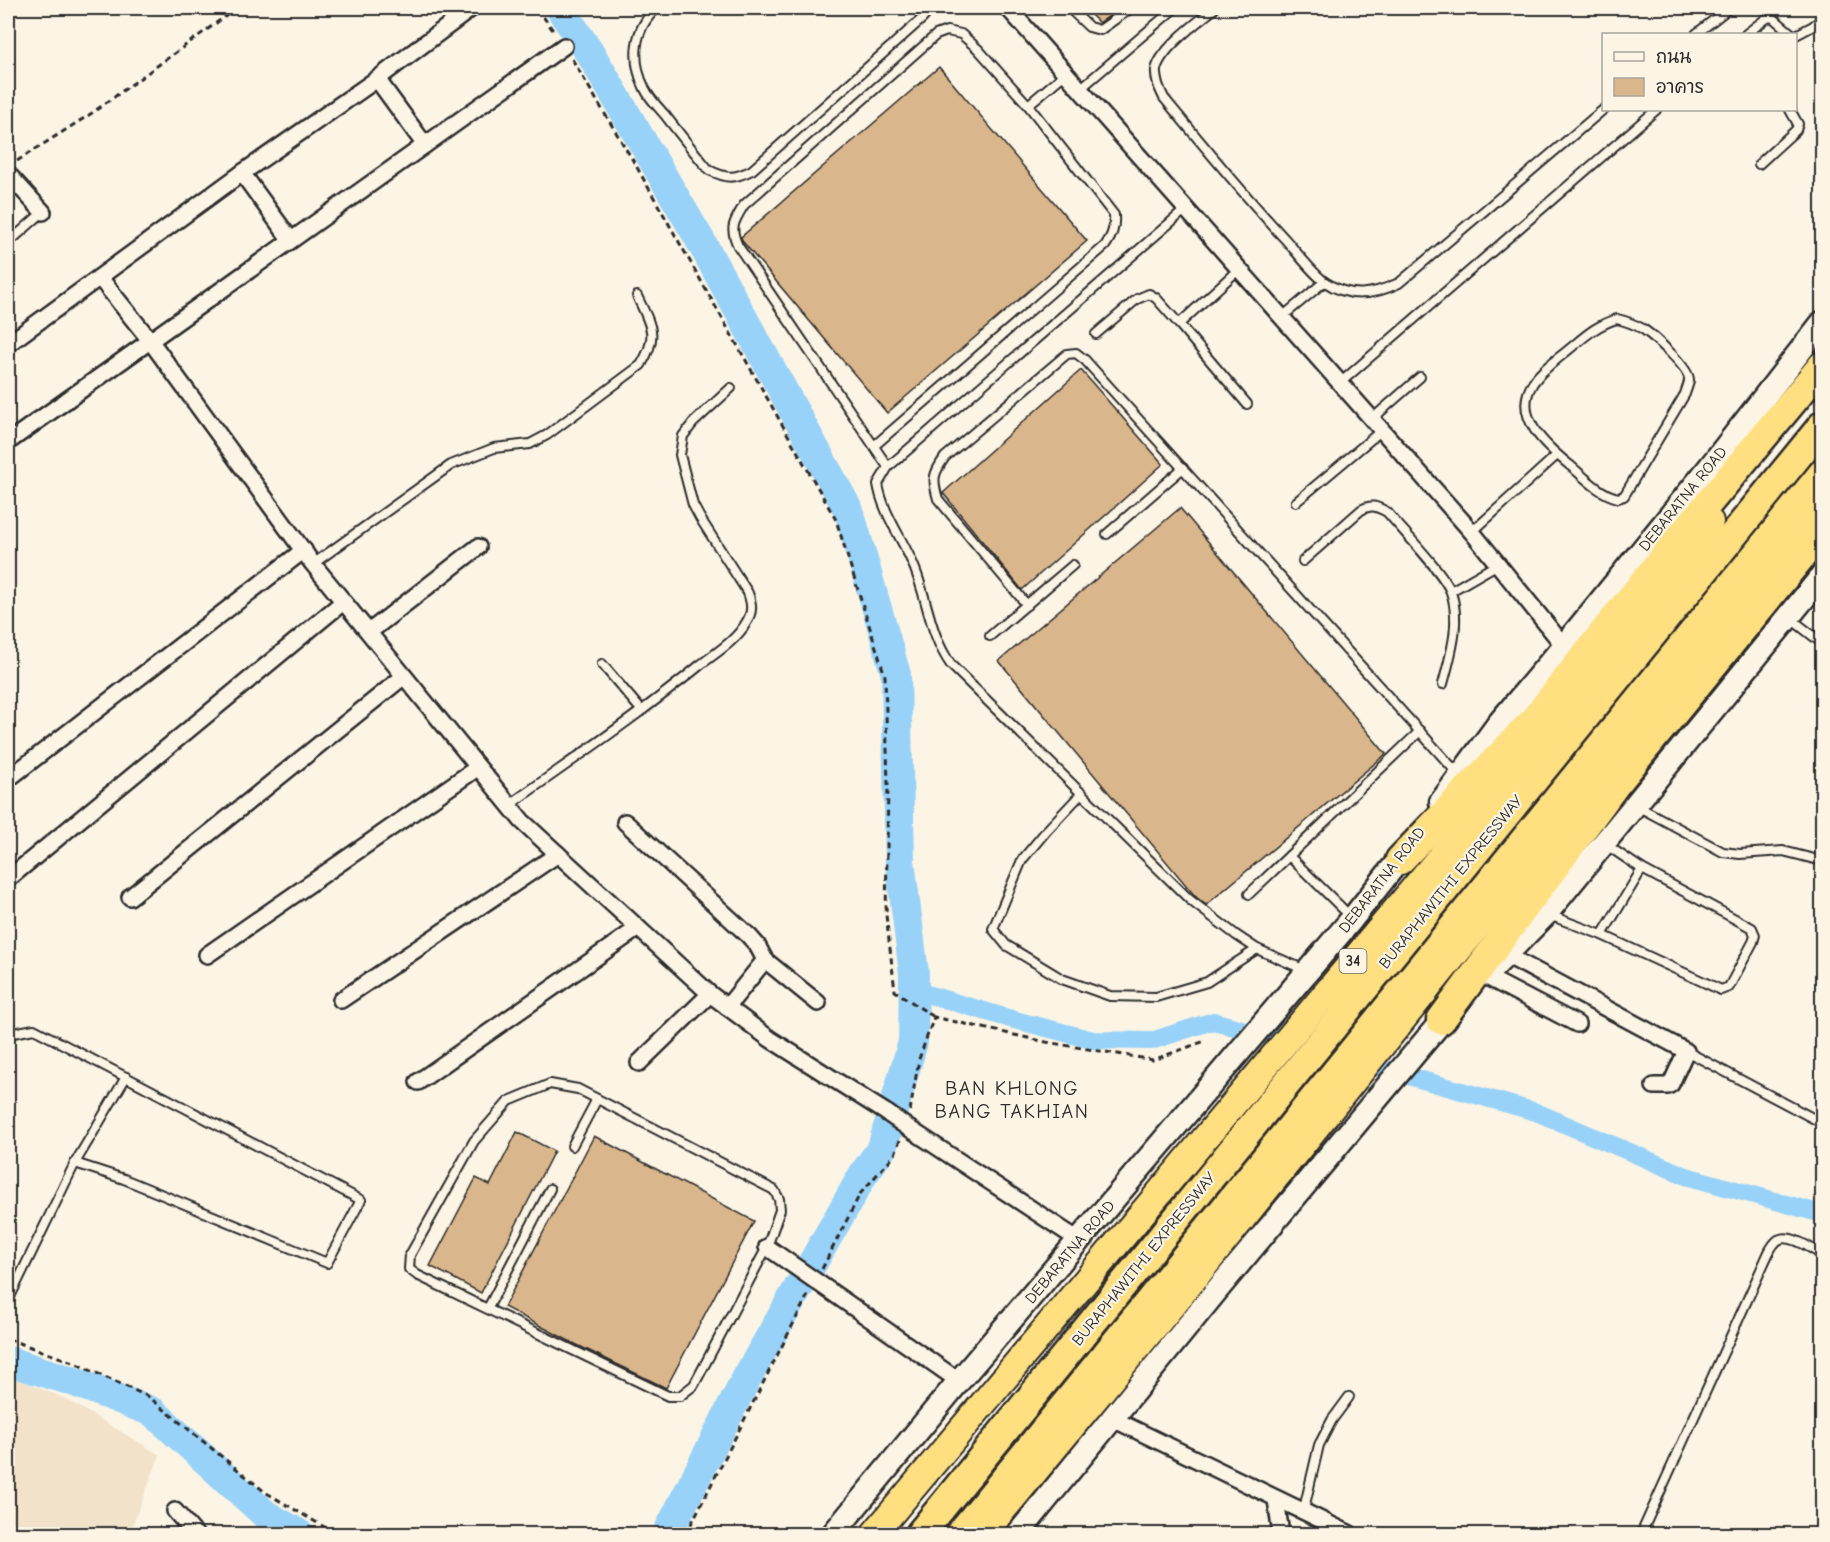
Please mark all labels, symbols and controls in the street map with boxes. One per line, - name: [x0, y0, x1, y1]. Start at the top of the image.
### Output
- legend: [1602, 33, 1797, 111]
- text: ถนน: [1656, 47, 1691, 68]
- text: อาคาร: [1656, 77, 1704, 98]
- street label: DEBARATNA ROAD: [1635, 443, 1731, 555]
- street label: BURAPHAWITHI EXPRESSWAY: [1375, 791, 1527, 972]
- street label: DEBARATNA ROAD: [1335, 824, 1429, 936]
- road number: 34: [1340, 949, 1366, 973]
- district label: BAN KHLONG BANG TAKHIAN: [935, 1077, 1089, 1123]
- street label: BURAPHAWITHI EXPRESSWAY: [1068, 1168, 1220, 1349]
- street label: DEBARATNA ROAD: [1022, 1197, 1118, 1307]

